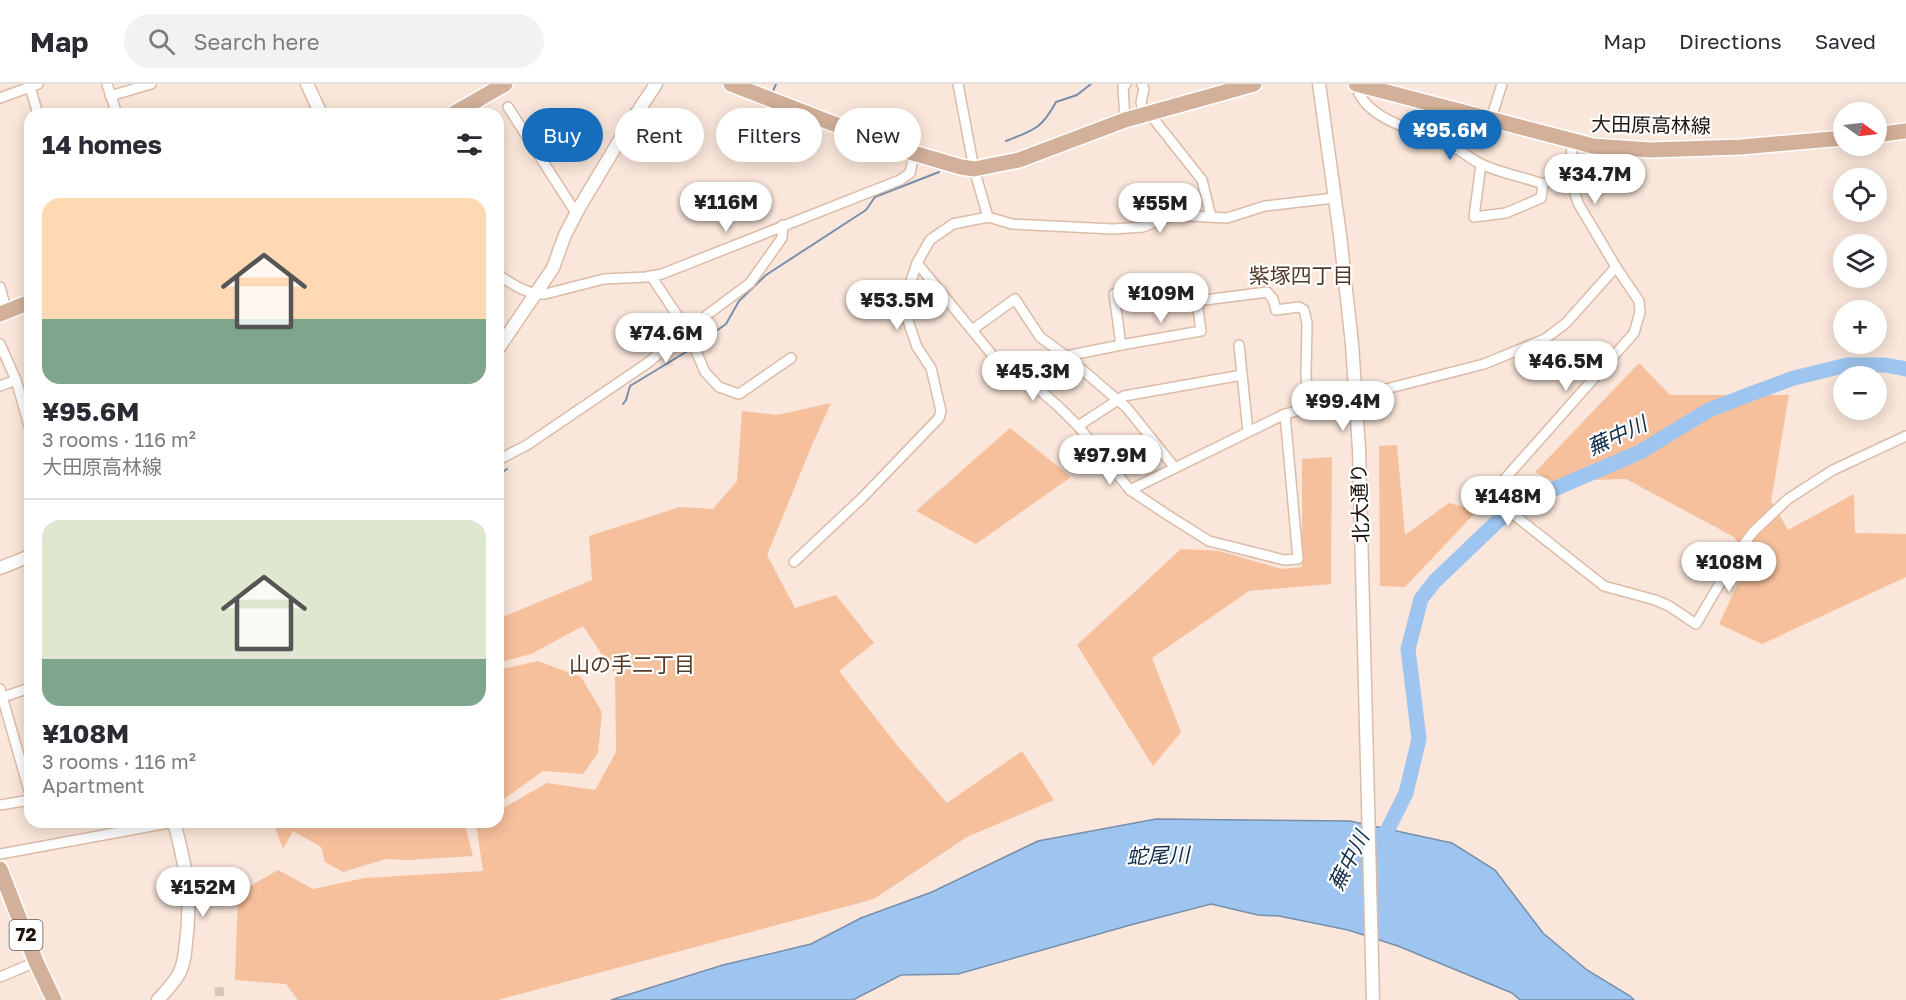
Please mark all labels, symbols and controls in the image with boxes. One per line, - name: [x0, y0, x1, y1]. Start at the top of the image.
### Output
- search box: [124, 14, 544, 68]
- text: Map: [30, 25, 88, 58]
- icon: search: [145, 25, 178, 58]
- text: Search here: [193, 28, 319, 55]
- text: Map: [1603, 28, 1646, 54]
- text: Directions: [1679, 28, 1782, 54]
- text: Saved: [1815, 28, 1876, 54]
- north arrow: [1833, 102, 1887, 156]
- map controls: [1833, 102, 1887, 420]
- chip: Buy: [522, 108, 603, 162]
- chip: Rent: [615, 108, 704, 162]
- chip: Filters: [716, 108, 822, 162]
- chip: New: [834, 108, 921, 162]
- pin: ¥95.6M: [1401, 110, 1499, 161]
- street label: 大田原高林線: [1591, 111, 1711, 137]
- text: ¥95.6M: [1413, 117, 1488, 141]
- icon: filters: [453, 128, 486, 161]
- text: 14 homes: [42, 129, 162, 160]
- pin: ¥34.7M: [1546, 154, 1644, 205]
- text: ¥34.7M: [1559, 161, 1632, 185]
- button: locate: [1833, 168, 1887, 222]
- pin: ¥116M: [684, 182, 768, 233]
- pin: ¥55M: [1124, 183, 1196, 234]
- text: ¥116M: [694, 189, 758, 213]
- text: ¥55M: [1132, 190, 1188, 214]
- button: layers: [1833, 234, 1887, 288]
- icon: home: [210, 237, 318, 345]
- district label: 紫塚四丁目: [1249, 262, 1354, 288]
- pin: ¥109M: [1119, 273, 1203, 324]
- pin: ¥53.5M: [848, 280, 946, 331]
- text: ¥109M: [1128, 280, 1195, 304]
- text: ¥53.5M: [860, 287, 934, 311]
- button: +: [1833, 300, 1887, 354]
- pin: ¥74.6M: [617, 313, 715, 364]
- text: ¥74.6M: [629, 320, 703, 344]
- pin: ¥46.5M: [1517, 341, 1615, 392]
- text: ¥46.5M: [1529, 348, 1603, 372]
- pin: ¥45.3M: [984, 351, 1082, 402]
- text: ¥45.3M: [996, 358, 1070, 382]
- button: −: [1833, 366, 1887, 420]
- pin: ¥99.4M: [1294, 381, 1392, 432]
- text: ¥99.4M: [1305, 388, 1381, 412]
- text: ¥95.6M: [42, 396, 140, 427]
- water label: 蕪中川: [1583, 409, 1652, 460]
- text: 3 rooms · 116 m²: [42, 427, 196, 451]
- pin: ¥97.9M: [1061, 435, 1159, 486]
- text: ¥97.9M: [1073, 442, 1147, 466]
- text: 大田原高林線: [42, 454, 162, 478]
- street label: 北大通り: [1346, 463, 1372, 543]
- pin: ¥148M: [1466, 476, 1550, 527]
- text: ¥148M: [1475, 483, 1541, 507]
- pin: ¥108M: [1687, 542, 1771, 593]
- text: ¥108M: [1695, 549, 1763, 573]
- icon: home: [210, 559, 318, 667]
- district label: 山の手二丁目: [569, 651, 695, 677]
- text: ¥108M: [42, 718, 129, 749]
- text: 3 rooms · 116 m²: [42, 749, 196, 773]
- text: Apartment: [42, 773, 145, 797]
- water label: 蕪中川: [1322, 825, 1375, 895]
- water label: 蛇尾川: [1126, 841, 1192, 869]
- pin: ¥152M: [161, 867, 245, 918]
- text: ¥152M: [170, 874, 236, 898]
- road number: 72: [9, 920, 42, 950]

